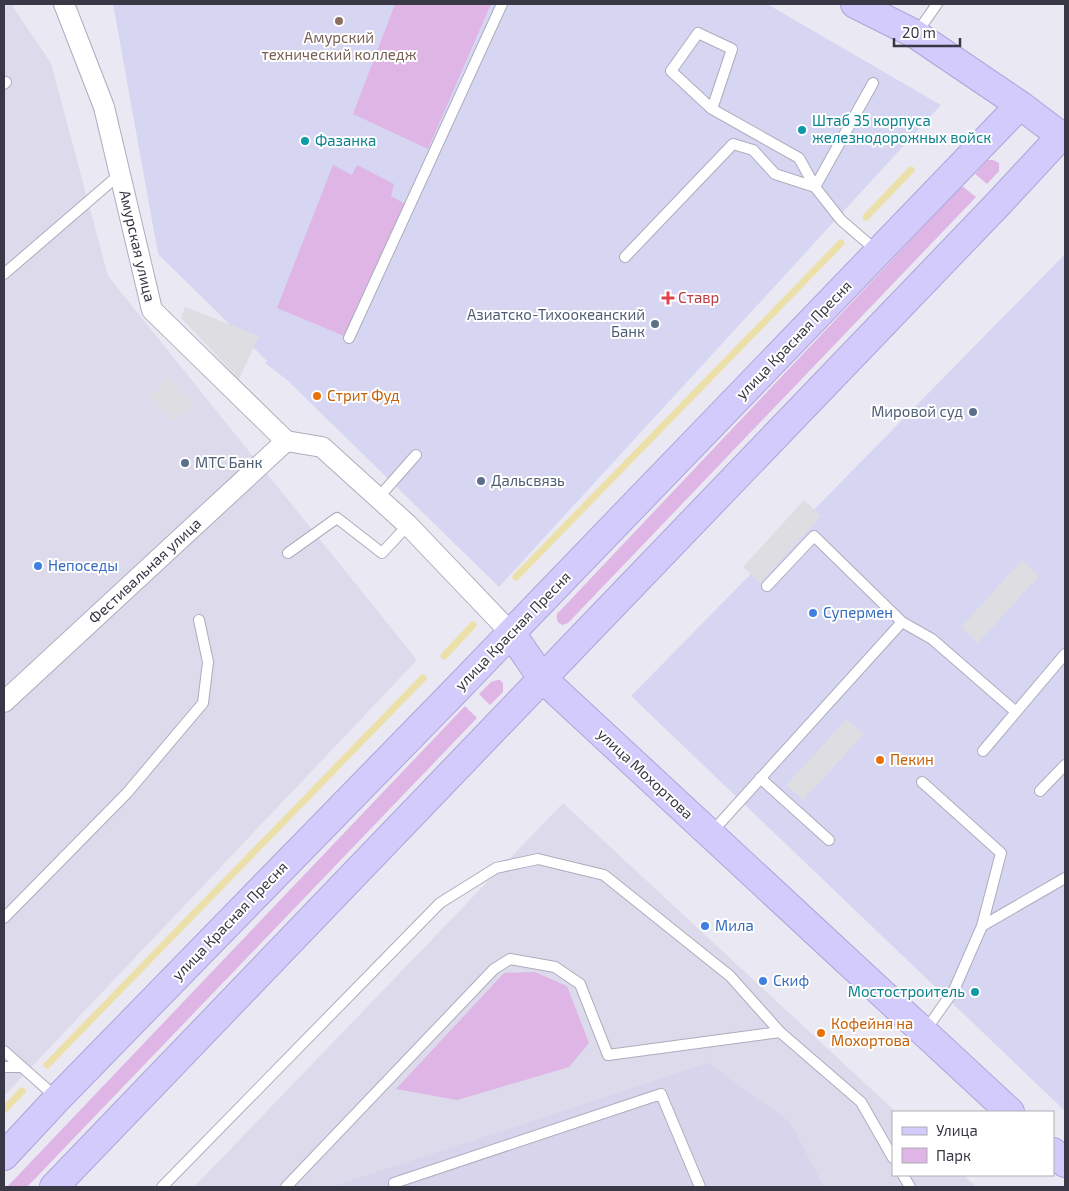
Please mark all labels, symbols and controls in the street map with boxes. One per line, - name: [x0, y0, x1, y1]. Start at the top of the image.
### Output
- marker: Амурский технический колледж: [333, 15, 345, 27]
- scale bar: [894, 15, 960, 47]
- text: 20 m: [902, 23, 936, 41]
- place label: Амурский технический колледж: [262, 28, 417, 63]
- place label: Штаб 35 корпуса железнодорожных войск: [812, 111, 991, 146]
- marker: Штаб 35 корпуса железнодорожных войск: [796, 124, 808, 136]
- place label: Фазанка: [315, 131, 376, 149]
- marker: Фазанка: [299, 135, 311, 147]
- street label: Амурская улица: [115, 188, 160, 304]
- street label: улица Красная Пресня: [732, 276, 855, 403]
- place label: Ставр: [678, 288, 719, 306]
- marker: Ставр: [662, 292, 674, 304]
- place label: Азиатско-Тихоокеанский Банк: [467, 305, 645, 340]
- marker: Азиатско-Тихоокеанский Банк: [649, 318, 661, 330]
- place label: Стрит Фуд: [327, 386, 400, 405]
- marker: Стрит Фуд: [311, 390, 323, 402]
- place label: Мировой суд: [871, 402, 963, 421]
- marker: Мировой суд: [967, 406, 979, 418]
- place label: МТС Банк: [195, 453, 263, 471]
- marker: МТС Банк: [179, 457, 191, 469]
- place label: Дальсвязь: [491, 471, 565, 489]
- marker: Дальсвязь: [475, 475, 487, 487]
- street label: Фестивальная улица: [84, 514, 205, 628]
- place label: Непоседы: [48, 556, 118, 574]
- marker: Непоседы: [32, 560, 44, 572]
- street label: улица Красная Пресня: [451, 567, 574, 694]
- place label: Cупермен: [823, 603, 893, 622]
- marker: Cупермен: [807, 607, 819, 619]
- street label: улица Мохортова: [593, 724, 697, 823]
- place label: Пекин: [890, 750, 934, 768]
- marker: Пекин: [874, 754, 886, 766]
- street label: улица Красная Пресня: [168, 857, 291, 984]
- place label: Мила: [715, 916, 754, 934]
- marker: Мила: [699, 920, 711, 932]
- place label: Скиф: [773, 971, 809, 989]
- marker: Скиф: [757, 975, 769, 987]
- place label: Мостостроитель: [848, 982, 965, 1000]
- marker: Мостостроитель: [969, 986, 981, 998]
- place label: Кофейня на Мохортова: [831, 1014, 913, 1049]
- marker: Кофейня на Мохортова: [815, 1027, 827, 1039]
- legend: [892, 1111, 1054, 1176]
- text: Улица: [936, 1121, 978, 1139]
- text: Парк: [936, 1146, 971, 1164]

